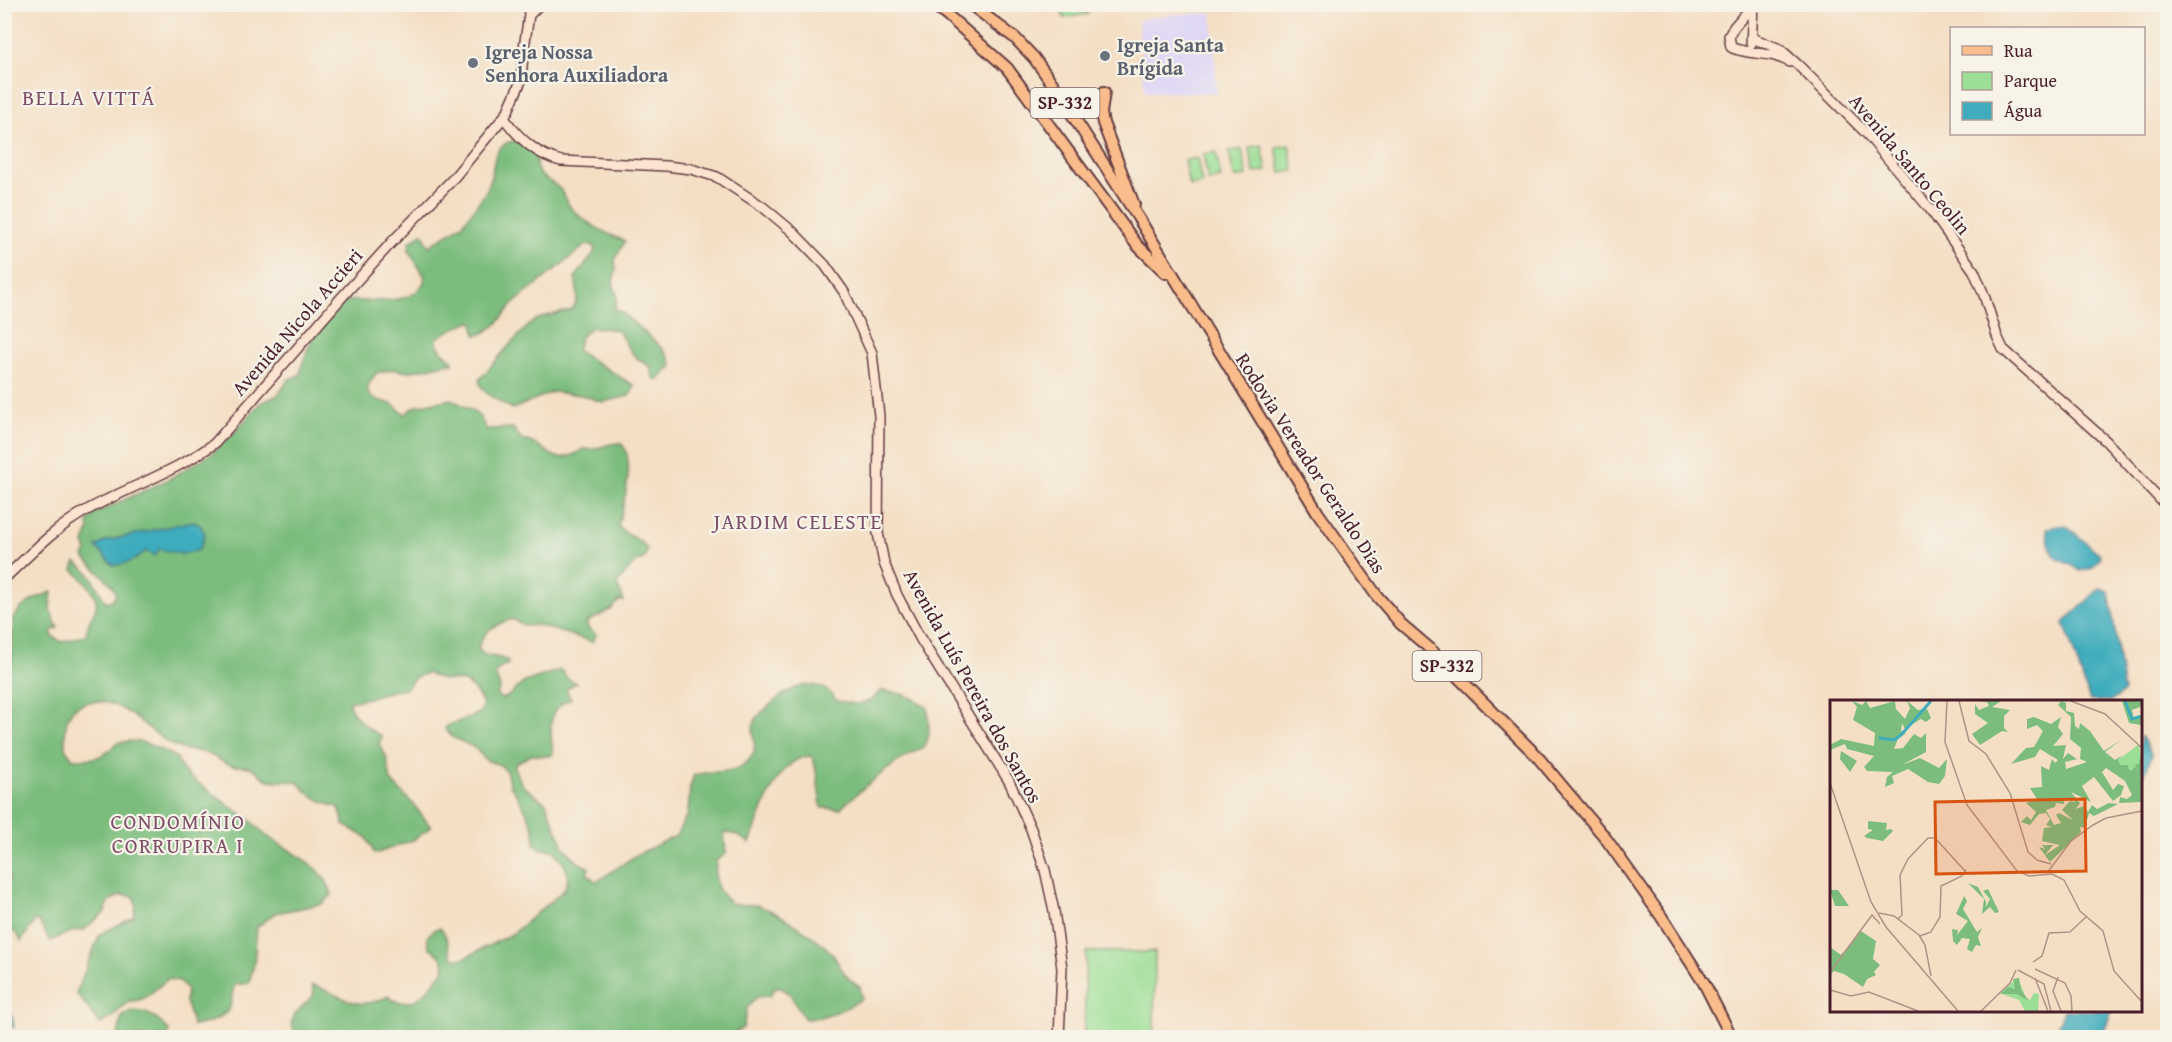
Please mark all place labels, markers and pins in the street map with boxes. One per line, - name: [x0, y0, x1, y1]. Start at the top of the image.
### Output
- place label: Igreja Santa Brígida: [1117, 30, 1225, 82]
- place label: Igreja Nossa Senhora Auxiliadora: [485, 37, 669, 89]
- marker: Igreja Santa Brígida: [1098, 49, 1112, 63]
- marker: Igreja Nossa Senhora Auxiliadora: [466, 56, 480, 70]

